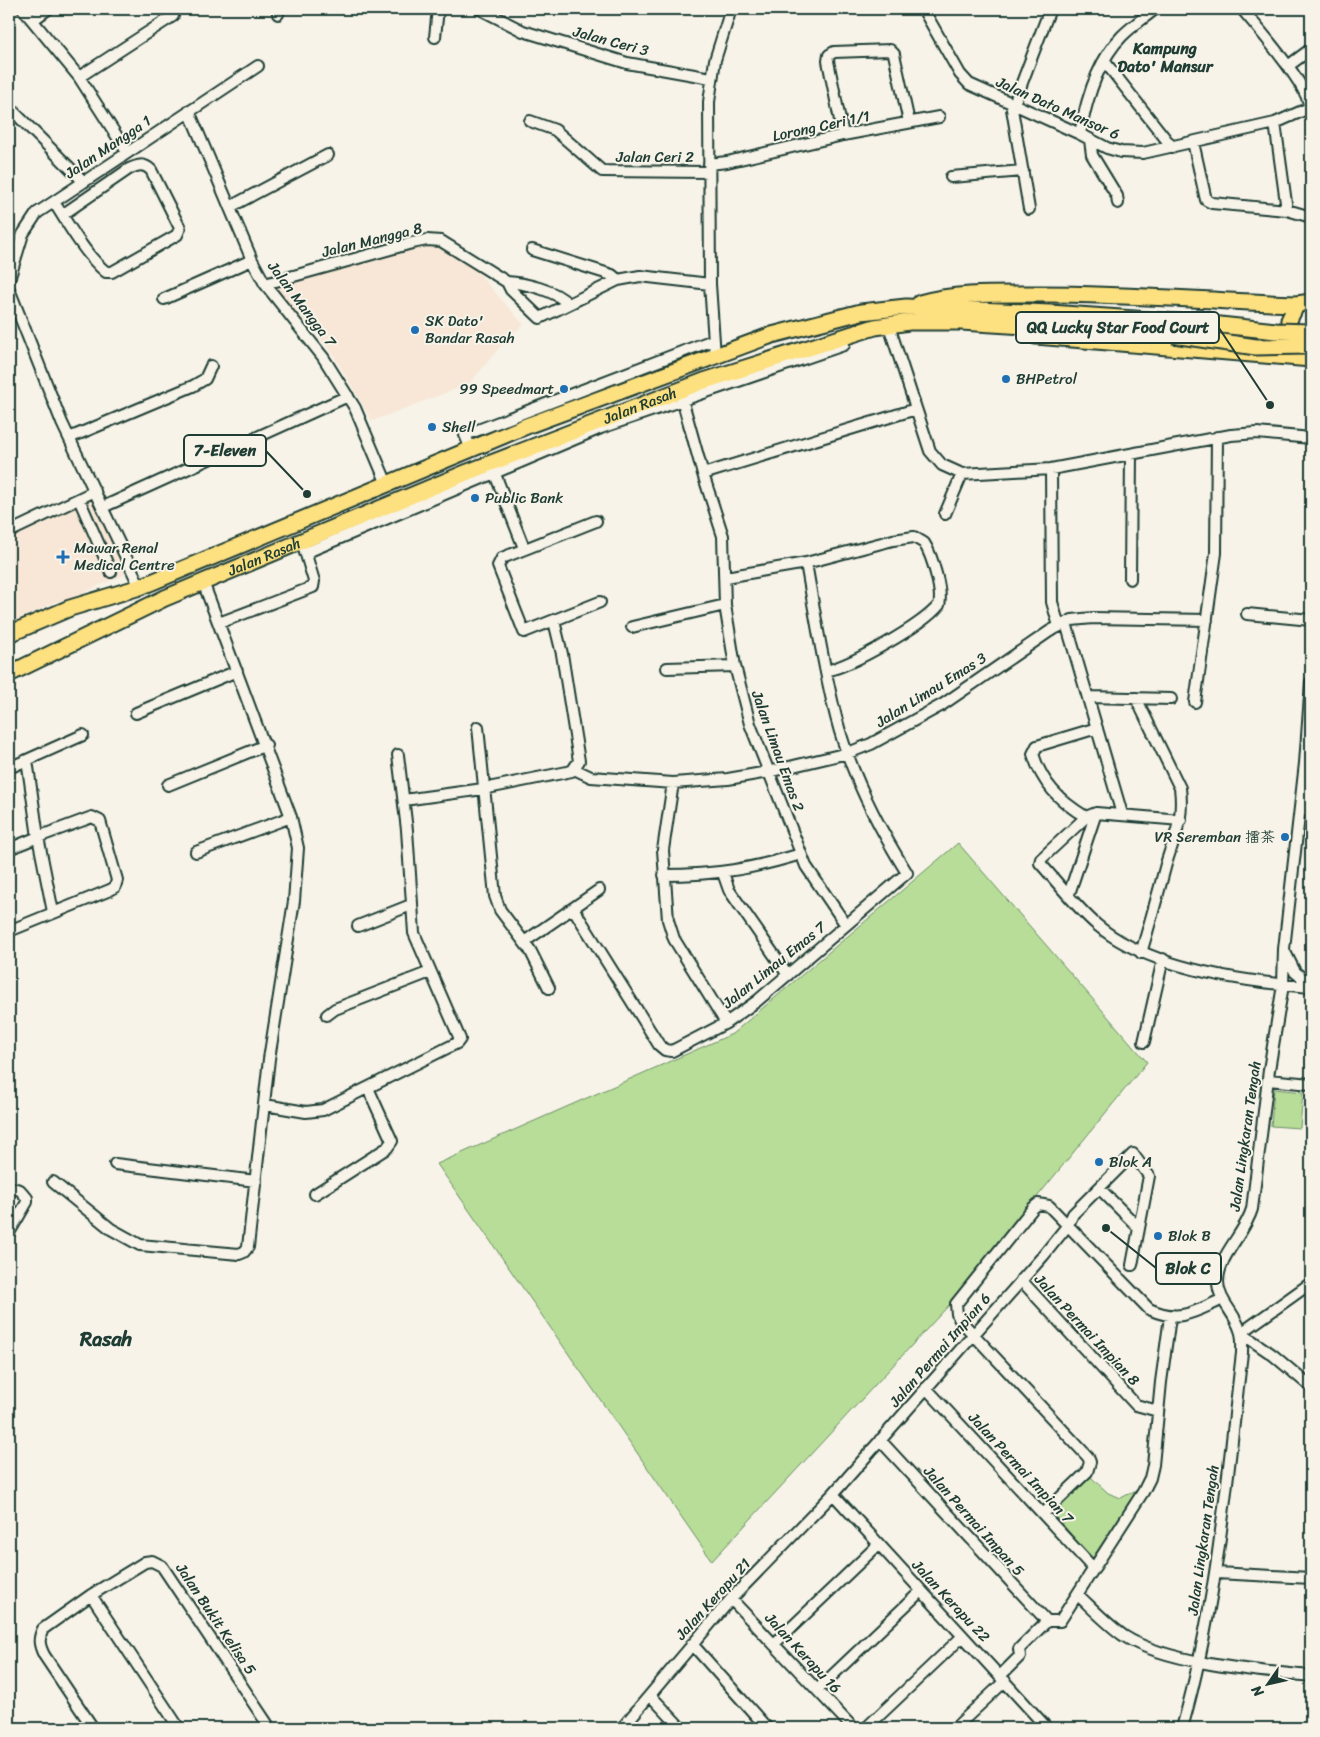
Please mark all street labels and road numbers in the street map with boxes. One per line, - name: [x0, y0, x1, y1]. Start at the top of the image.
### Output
- street label: Jalan Ceri 3: [569, 18, 652, 64]
- street label: Jalan Dato Mansor 6: [991, 69, 1124, 147]
- street label: Lorong Ceri 1/1: [770, 103, 872, 149]
- street label: Jalan Mangga 1: [59, 108, 157, 186]
- street label: Jalan Ceri 2: [615, 144, 694, 170]
- street label: Jalan Mangga 8: [318, 215, 425, 265]
- street label: Jalan Mangga 7: [260, 255, 344, 354]
- street label: Jalan Rasah: [599, 380, 681, 432]
- street label: Jalan Rasah: [223, 530, 305, 584]
- street label: Jalan Limau Emas 3: [869, 645, 992, 735]
- street label: Jalan Limau Emas 2: [744, 686, 812, 816]
- street label: Jalan Limau Emas 7: [716, 914, 833, 1016]
- street label: Jalan Lingkaran Tengah: [1221, 1059, 1268, 1214]
- street label: Jalan Permai Impian 8: [1027, 1267, 1146, 1392]
- street label: Jalan Permai Impian 6: [882, 1287, 997, 1414]
- street label: Jalan Permai Impian 7: [961, 1405, 1081, 1531]
- street label: Jalan Permai Impan 5: [916, 1459, 1031, 1582]
- street label: Jalan Lingkaran Tengah: [1179, 1463, 1226, 1618]
- street label: Jalan Kerapu 21: [668, 1552, 757, 1647]
- street label: Jalan Kerapu 22: [905, 1553, 997, 1649]
- street label: Jalan Bukit Kelisa 5: [168, 1557, 263, 1680]
- street label: Jalan Kerapu 16: [758, 1606, 848, 1700]

